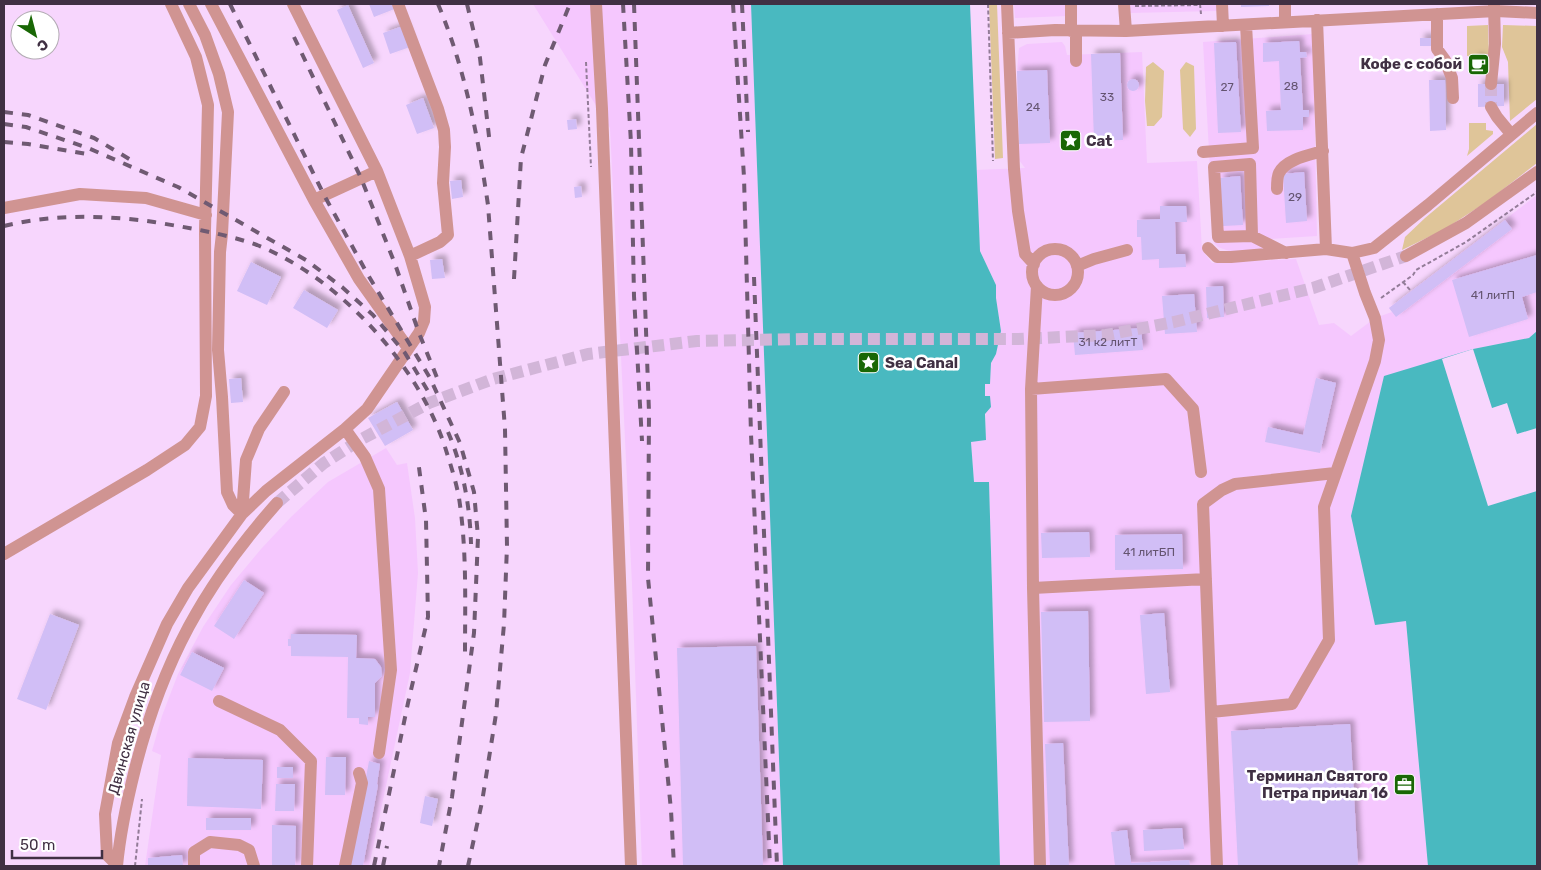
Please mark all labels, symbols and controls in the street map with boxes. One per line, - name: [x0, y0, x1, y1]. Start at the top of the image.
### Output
- north arrow: [10, 10, 60, 60]
- text: С: [33, 35, 51, 55]
- cafe icon: Кофе с собой: [1466, 52, 1490, 76]
- place label: Кофе с собой: [1361, 55, 1462, 73]
- house number: 28: [1284, 79, 1298, 93]
- house number: 27: [1220, 80, 1234, 94]
- house number: 33: [1100, 90, 1114, 104]
- house number: 24: [1026, 100, 1041, 114]
- place icon: Cat: [1058, 129, 1082, 153]
- place label: Cat: [1086, 132, 1112, 150]
- house number: 29: [1288, 190, 1302, 204]
- house number: 41 литП: [1471, 288, 1515, 302]
- house number: 31 к2 литТ: [1079, 335, 1137, 349]
- place icon: Sea Canal: [857, 351, 881, 375]
- place label: Sea Canal: [885, 354, 958, 372]
- house number: 41 литБП: [1123, 545, 1175, 559]
- street label: Двинская улица: [104, 679, 154, 797]
- place label: Терминал Святого Петра причал 16: [1247, 767, 1388, 802]
- office icon: Терминал Святого Петра причал 16: [1392, 773, 1416, 797]
- scale bar: [12, 828, 102, 860]
- text: 50 m: [20, 836, 55, 854]

